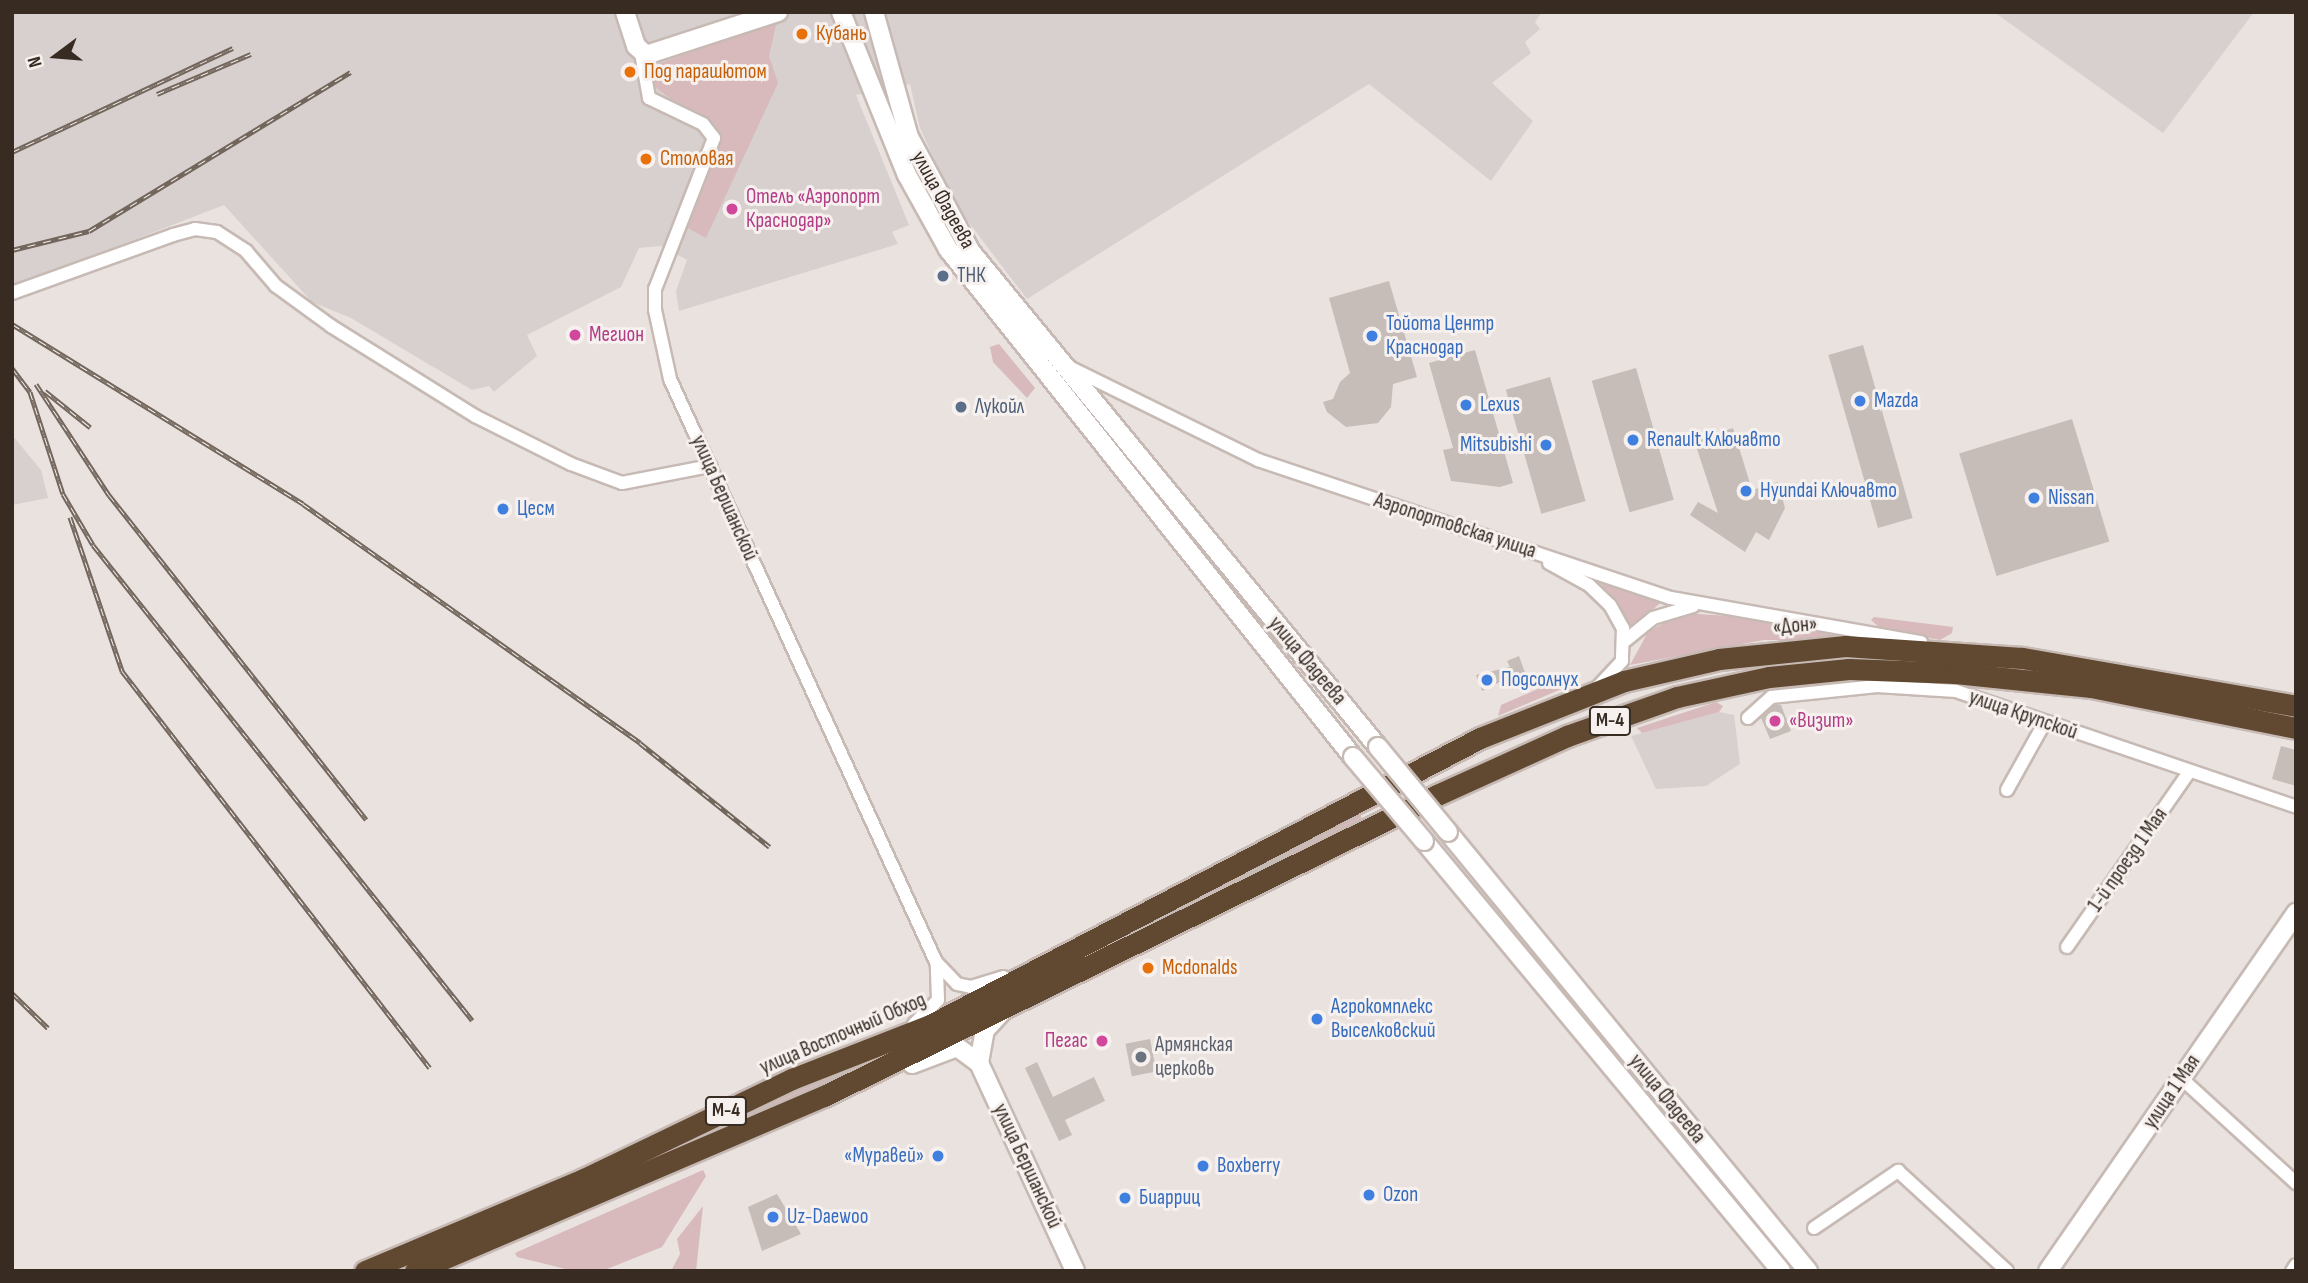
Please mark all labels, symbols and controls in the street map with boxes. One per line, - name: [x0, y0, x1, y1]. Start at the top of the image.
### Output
- north arrow: [21, 21, 91, 91]
- place label: Кубань: [816, 21, 867, 47]
- marker: Кубань: [794, 26, 810, 42]
- text: N: [23, 54, 48, 70]
- place label: Под парашютом: [644, 59, 767, 85]
- marker: Под парашютом: [622, 64, 638, 80]
- place label: Столовая: [660, 146, 733, 172]
- street label: улица Фадеева: [906, 147, 980, 253]
- marker: Столовая: [638, 151, 654, 167]
- place label: Отель «Аэропорт Краснодар»: [746, 184, 880, 234]
- marker: Отель «Аэропорт Краснодар»: [724, 201, 740, 217]
- place label: ТНК: [957, 263, 986, 289]
- marker: ТНК: [935, 268, 951, 284]
- place label: Тойота Центр Краснодар: [1386, 311, 1494, 361]
- place label: Мегион: [589, 322, 644, 348]
- marker: Мегион: [567, 327, 583, 343]
- marker: Тойота Центр Краснодар: [1364, 328, 1380, 344]
- place label: Mazda: [1874, 388, 1919, 414]
- place label: Lexus: [1480, 392, 1520, 418]
- marker: Mazda: [1852, 393, 1868, 409]
- place label: Лукойл: [975, 394, 1024, 420]
- marker: Lexus: [1458, 397, 1474, 413]
- marker: Лукойл: [953, 399, 969, 415]
- place label: Renault Ключавто: [1647, 427, 1781, 453]
- street label: улица Бершанской: [685, 431, 763, 565]
- place label: Mitsubishi: [1460, 432, 1532, 458]
- marker: Renault Ключавто: [1625, 432, 1641, 448]
- marker: Mitsubishi: [1538, 437, 1554, 453]
- place label: Hyundai Ключавто: [1760, 478, 1897, 504]
- marker: Hyundai Ключавто: [1738, 483, 1754, 499]
- place label: Nissan: [2048, 485, 2094, 511]
- street label: Аэропортовская улица: [1371, 488, 1539, 564]
- marker: Nissan: [2026, 490, 2042, 506]
- place label: Цесм: [517, 496, 555, 522]
- marker: Цесм: [495, 501, 511, 517]
- street label: улица Фадеева: [1263, 612, 1351, 710]
- street label: «Дон»: [1772, 612, 1818, 640]
- place label: Подсолнух: [1501, 667, 1578, 693]
- marker: Подсолнух: [1479, 672, 1495, 688]
- street label: улица Крупской: [1966, 685, 2080, 745]
- road number: М-4: [1587, 706, 1633, 736]
- place label: «Визит»: [1789, 708, 1854, 734]
- marker: «Визит»: [1767, 713, 1783, 729]
- street label: 1-й проезд 1 Мая: [2083, 803, 2173, 917]
- place label: Mcdonalds: [1162, 955, 1238, 981]
- marker: Mcdonalds: [1140, 960, 1156, 976]
- street label: улица Восточный Обход: [756, 988, 930, 1080]
- place label: Агрокомплекс Выселковский: [1331, 994, 1436, 1044]
- marker: Агрокомплекс Выселковский: [1309, 1011, 1325, 1027]
- place label: Пегас: [1045, 1028, 1088, 1054]
- place label: Армянская церковь: [1155, 1032, 1233, 1082]
- marker: Пегас: [1094, 1033, 1110, 1049]
- marker: Армянская церковь: [1133, 1049, 1149, 1065]
- street label: улица Фадеева: [1623, 1049, 1711, 1149]
- street label: улица 1 Мая: [2138, 1050, 2206, 1134]
- road number: М-4: [703, 1096, 749, 1126]
- street label: улица Бершанской: [987, 1100, 1067, 1232]
- place label: «Муравей»: [844, 1143, 924, 1169]
- marker: «Муравей»: [930, 1148, 946, 1164]
- place label: Boxberry: [1217, 1153, 1280, 1179]
- marker: Boxberry: [1195, 1158, 1211, 1174]
- place label: Ozon: [1383, 1182, 1418, 1208]
- place label: Биарриц: [1139, 1185, 1200, 1211]
- marker: Ozon: [1361, 1187, 1377, 1203]
- marker: Биарриц: [1117, 1190, 1133, 1206]
- place label: Uz-Daewoo: [787, 1204, 868, 1230]
- marker: Uz-Daewoo: [765, 1209, 781, 1225]

